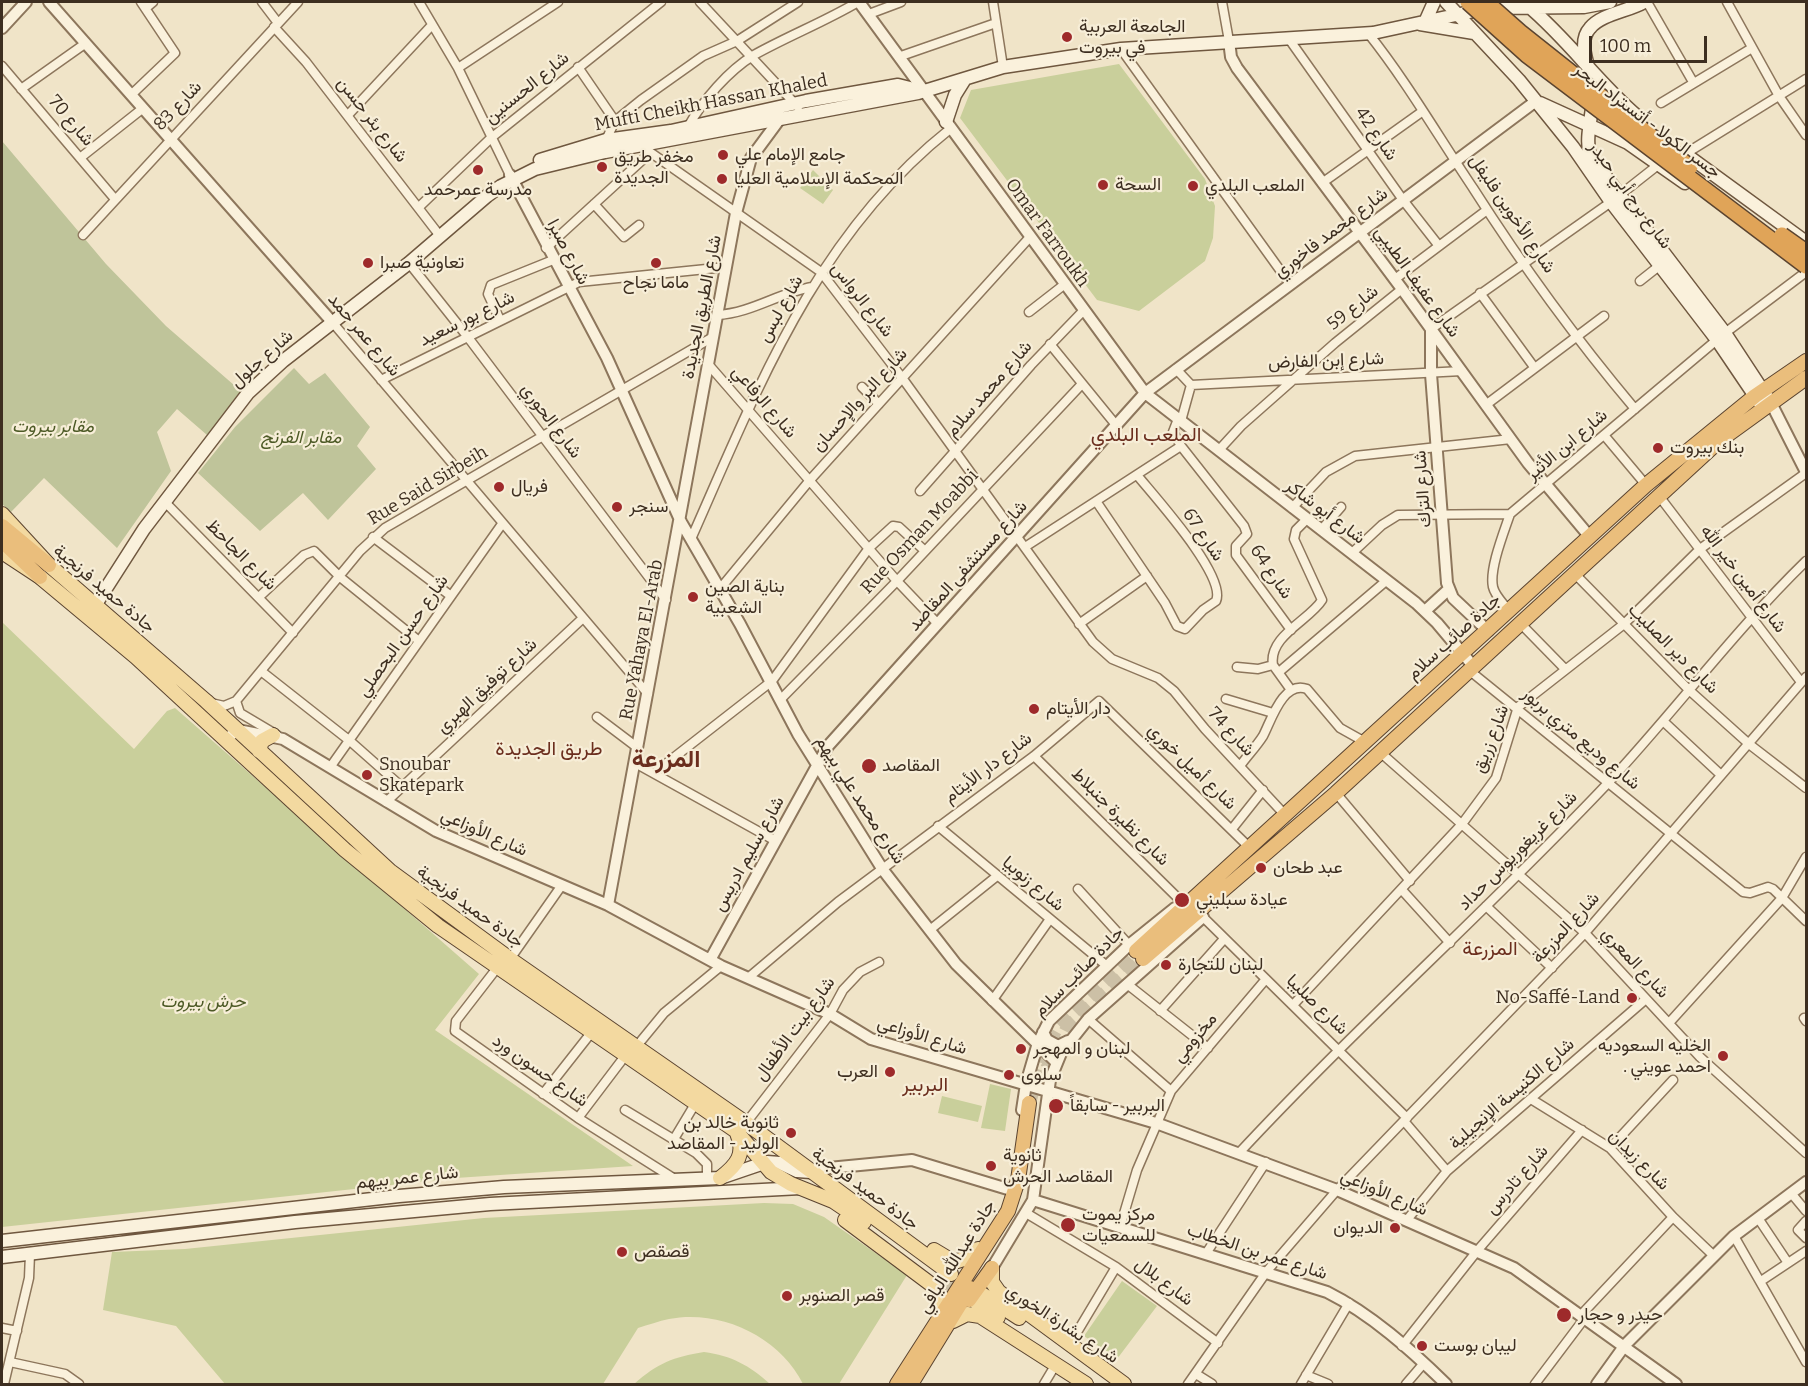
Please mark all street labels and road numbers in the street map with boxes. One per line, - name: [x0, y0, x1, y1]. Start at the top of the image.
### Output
- street label: شارع الحسنين: [480, 47, 574, 129]
- street label: جسر الكولا - أتستراد البحر: [1569, 59, 1725, 183]
- street label: Mufti Cheikh Hassan Khaled: [593, 70, 829, 136]
- street label: شارع بئر حسن: [332, 73, 412, 167]
- street label: شارع 83: [149, 76, 207, 136]
- street label: شارع 70: [43, 91, 99, 151]
- street label: شارع 42: [1350, 103, 1402, 165]
- street label: شارع برج أبي حيدر: [1584, 137, 1676, 253]
- street label: شارع الأخوين فليفل: [1464, 151, 1560, 277]
- street label: Omar Farroukh: [1000, 174, 1094, 292]
- street label: شارع محمد فاخوري: [1270, 183, 1392, 283]
- street label: شارع صبرا: [542, 216, 594, 288]
- street label: شارع عفيف الطيبي: [1369, 222, 1465, 342]
- street label: شارع الطريق الجديدة: [677, 233, 727, 381]
- street label: شارع الرواس: [826, 258, 898, 342]
- street label: شارع لبس: [754, 272, 808, 346]
- street label: شارع 59: [1323, 281, 1383, 335]
- street label: شارع بور سعيد: [416, 287, 518, 351]
- street label: شارع عمر حمد: [323, 289, 405, 381]
- street label: شارع جلول: [226, 325, 298, 393]
- street label: شارع محمد سلام: [941, 336, 1037, 442]
- street label: شارع البر والإحسان: [808, 344, 912, 456]
- street label: شارع إبن الفارض: [1268, 348, 1384, 374]
- street label: شارع الرفاعي: [727, 361, 801, 443]
- street label: شارع الحوري: [516, 379, 586, 463]
- street label: شارع ابن الأثير: [1522, 405, 1612, 485]
- street label: Rue Said Sirbeih: [364, 442, 492, 530]
- street label: شارع الترك: [1410, 450, 1436, 528]
- street label: Rue Osman Moabbi: [857, 465, 983, 599]
- street label: شارع أبو شاكر: [1281, 475, 1369, 549]
- street label: شارع مستشفى المقاصد: [904, 496, 1032, 636]
- street label: شارع 67: [1178, 504, 1228, 566]
- street label: شارع الجاحظ: [201, 515, 281, 595]
- street label: شارع أمين خير الله: [1695, 521, 1791, 637]
- street label: جادة حميد فرنجية: [49, 540, 159, 638]
- street label: شارع 64: [1245, 541, 1297, 603]
- street label: Rue Yahaya El-Arab: [616, 558, 668, 722]
- street label: شارع حسن البحصلي: [353, 571, 453, 701]
- street label: جادة صائب سلام: [1403, 589, 1505, 685]
- street label: شارع دير الصليب: [1623, 599, 1723, 699]
- street label: شارع توفيق الهبري: [432, 634, 542, 738]
- street label: شارع وديع متري بربور: [1517, 683, 1645, 795]
- street label: شارع زريق: [1468, 702, 1514, 776]
- street label: شارع 74: [1203, 703, 1259, 761]
- street label: شارع أميل خوري: [1143, 719, 1241, 815]
- street label: شارع دار الأيتام: [940, 728, 1036, 808]
- street label: شارع محمد علي بيهم: [810, 732, 910, 868]
- street label: شارع نظيرة جنبلاط: [1066, 763, 1174, 871]
- street label: شارع غريغوريوس حداد: [1454, 787, 1582, 915]
- street label: شارع سليم ادريس: [709, 793, 789, 915]
- street label: شارع الأوزاعي: [437, 804, 531, 862]
- street label: شارع زنوبيا: [998, 852, 1068, 916]
- street label: جادة حميد فرنجية: [412, 861, 528, 953]
- street label: شارع المزرعة: [1528, 888, 1604, 968]
- street label: جادة صائب سلام: [1029, 922, 1129, 1022]
- street label: شارع المعري: [1597, 923, 1673, 1003]
- street label: شارع صليبا: [1281, 970, 1353, 1040]
- street label: شارع بيت الأطفال: [750, 973, 840, 1085]
- street label: مخزومي: [1168, 1009, 1222, 1067]
- street label: شارع الأوزاعي: [875, 1012, 969, 1060]
- street label: شارع حسون ورد: [488, 1030, 592, 1112]
- street label: شارع الكنيسة الإنجيلية: [1445, 1034, 1579, 1154]
- street label: شارع زيدان: [1604, 1125, 1674, 1195]
- street label: شارع تادرس: [1481, 1141, 1553, 1219]
- street label: جادة حميد فرنجية: [807, 1143, 923, 1235]
- street label: شارع عمر بيهم: [355, 1162, 459, 1194]
- street label: شارع الأوزاعي: [1337, 1165, 1431, 1221]
- street label: جادة عبدالله اليافي: [914, 1196, 1000, 1318]
- street label: شارع عمر بن الخطاب: [1184, 1219, 1330, 1285]
- street label: شارع بلال: [1131, 1253, 1197, 1311]
- street label: شارع بشارة الخوري: [1001, 1279, 1123, 1369]

